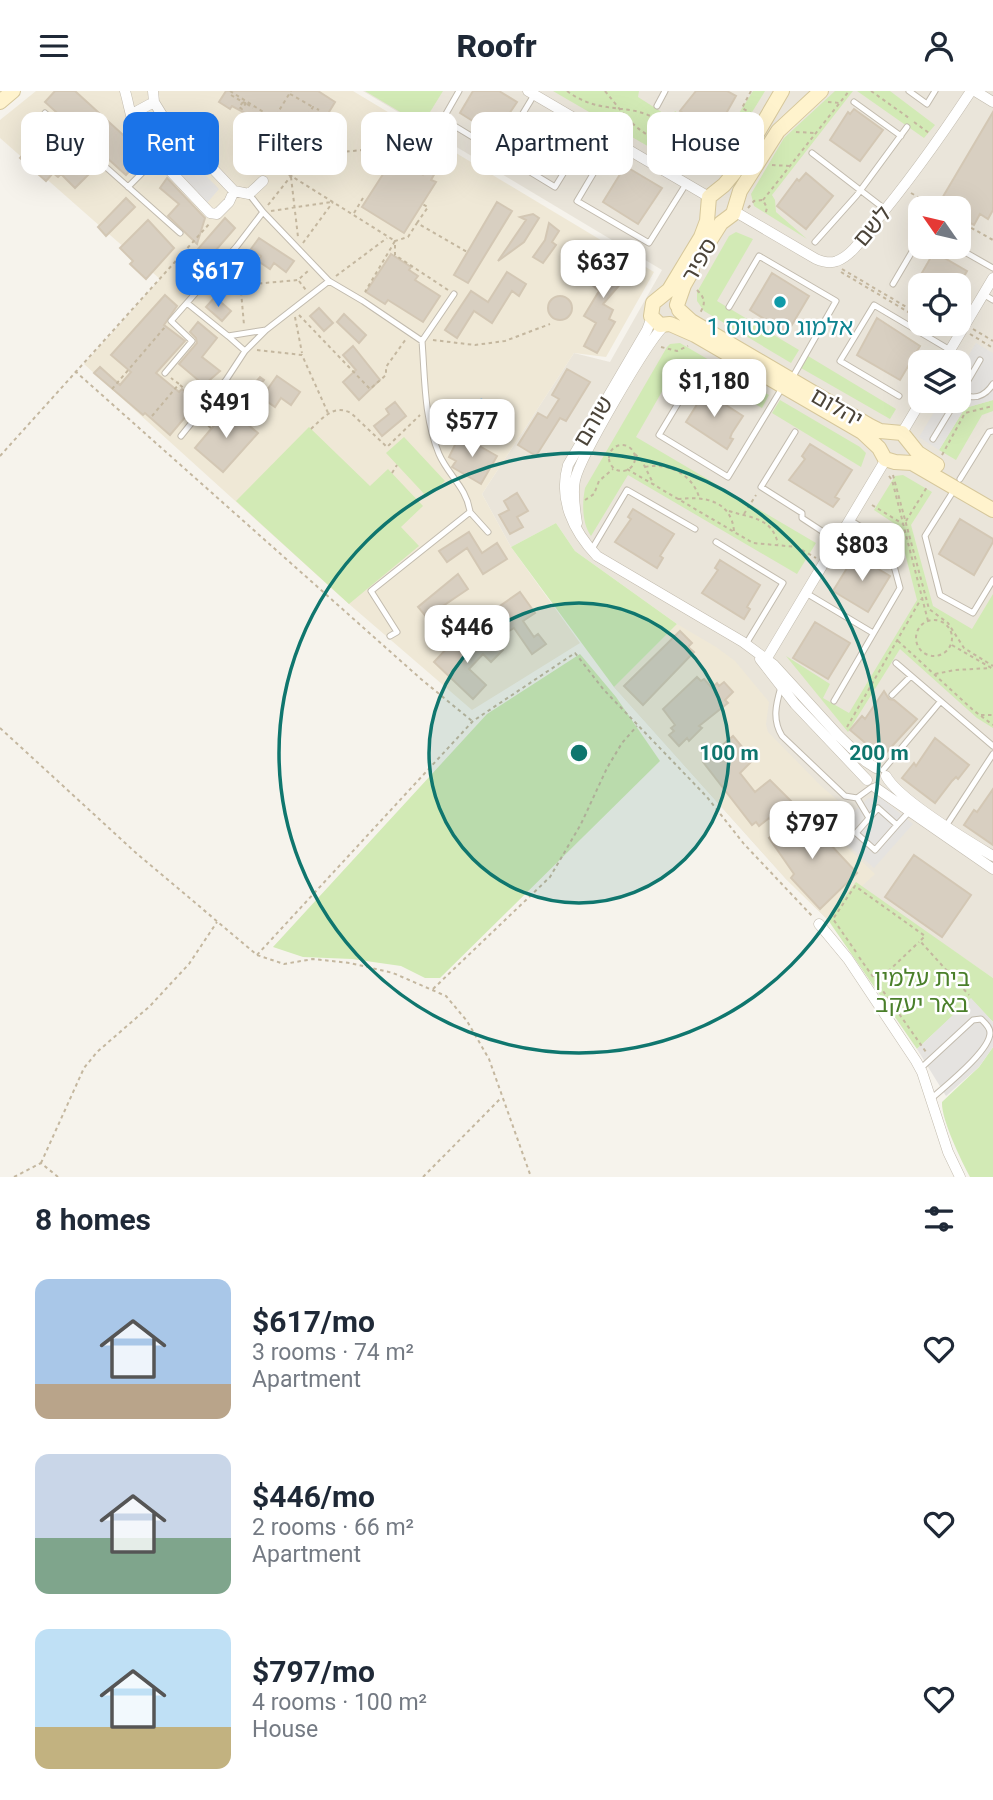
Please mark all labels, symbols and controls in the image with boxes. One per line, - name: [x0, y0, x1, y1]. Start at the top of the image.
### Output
- icon: menu: [35, 27, 73, 65]
- text: Roofr: [456, 27, 537, 65]
- icon: person: [920, 27, 958, 65]
- chip: Buy: [21, 112, 109, 175]
- chip: Rent: [123, 112, 219, 175]
- chip: Filters: [233, 112, 347, 175]
- chip: New: [361, 112, 457, 175]
- chip: Apartment: [471, 112, 633, 175]
- chip: House: [647, 112, 764, 175]
- north arrow: [908, 196, 971, 259]
- map controls: [908, 196, 971, 413]
- street label: לשם: [848, 200, 897, 252]
- street label: ספיר: [676, 233, 723, 287]
- pin: $637: [562, 241, 644, 300]
- pin: $617: [177, 249, 259, 309]
- text: $637: [577, 249, 629, 276]
- text: $617: [192, 258, 244, 285]
- button: locate: [908, 273, 971, 336]
- marker: אלמוג סטטוס 1: [772, 294, 788, 310]
- place label: אלמוג סטטוס 1: [707, 314, 853, 341]
- button: layers: [908, 350, 971, 413]
- pin: $1,180: [657, 359, 771, 419]
- text: $1,180: [678, 368, 750, 395]
- pin: $491: [185, 381, 267, 440]
- street label: יהלום: [806, 382, 867, 433]
- text: $491: [200, 389, 252, 416]
- street label: שוהם: [568, 391, 619, 451]
- pin: $577: [431, 399, 513, 459]
- text: $577: [446, 408, 498, 435]
- pin: $803: [821, 524, 903, 583]
- text: $803: [836, 532, 888, 559]
- pin: $446: [426, 605, 508, 665]
- text: $446: [441, 614, 493, 641]
- centre of rings: [567, 741, 591, 765]
- text: 100 m: [699, 741, 759, 765]
- text: 200 m: [849, 741, 909, 765]
- pin: $797: [771, 801, 853, 861]
- text: $797: [786, 810, 838, 837]
- park label: בית עלמין באר יעקב: [874, 965, 970, 1018]
- icon: filters: [920, 1200, 958, 1238]
- text: 8 homes: [35, 1202, 151, 1237]
- text: $617/mo: [252, 1304, 375, 1339]
- icon: home: [91, 1307, 175, 1391]
- icon: heart: [920, 1330, 958, 1368]
- text: 3 rooms · 74 m²: [252, 1339, 414, 1366]
- text: Apartment: [252, 1366, 361, 1393]
- text: $446/mo: [252, 1479, 375, 1514]
- icon: home: [91, 1482, 175, 1566]
- icon: heart: [920, 1505, 958, 1543]
- text: 2 rooms · 66 m²: [252, 1514, 414, 1541]
- text: Apartment: [252, 1541, 361, 1568]
- text: $797/mo: [252, 1654, 375, 1689]
- icon: home: [91, 1657, 175, 1741]
- icon: heart: [920, 1680, 958, 1718]
- text: 4 rooms · 100 m²: [252, 1689, 427, 1716]
- text: House: [252, 1716, 318, 1743]

